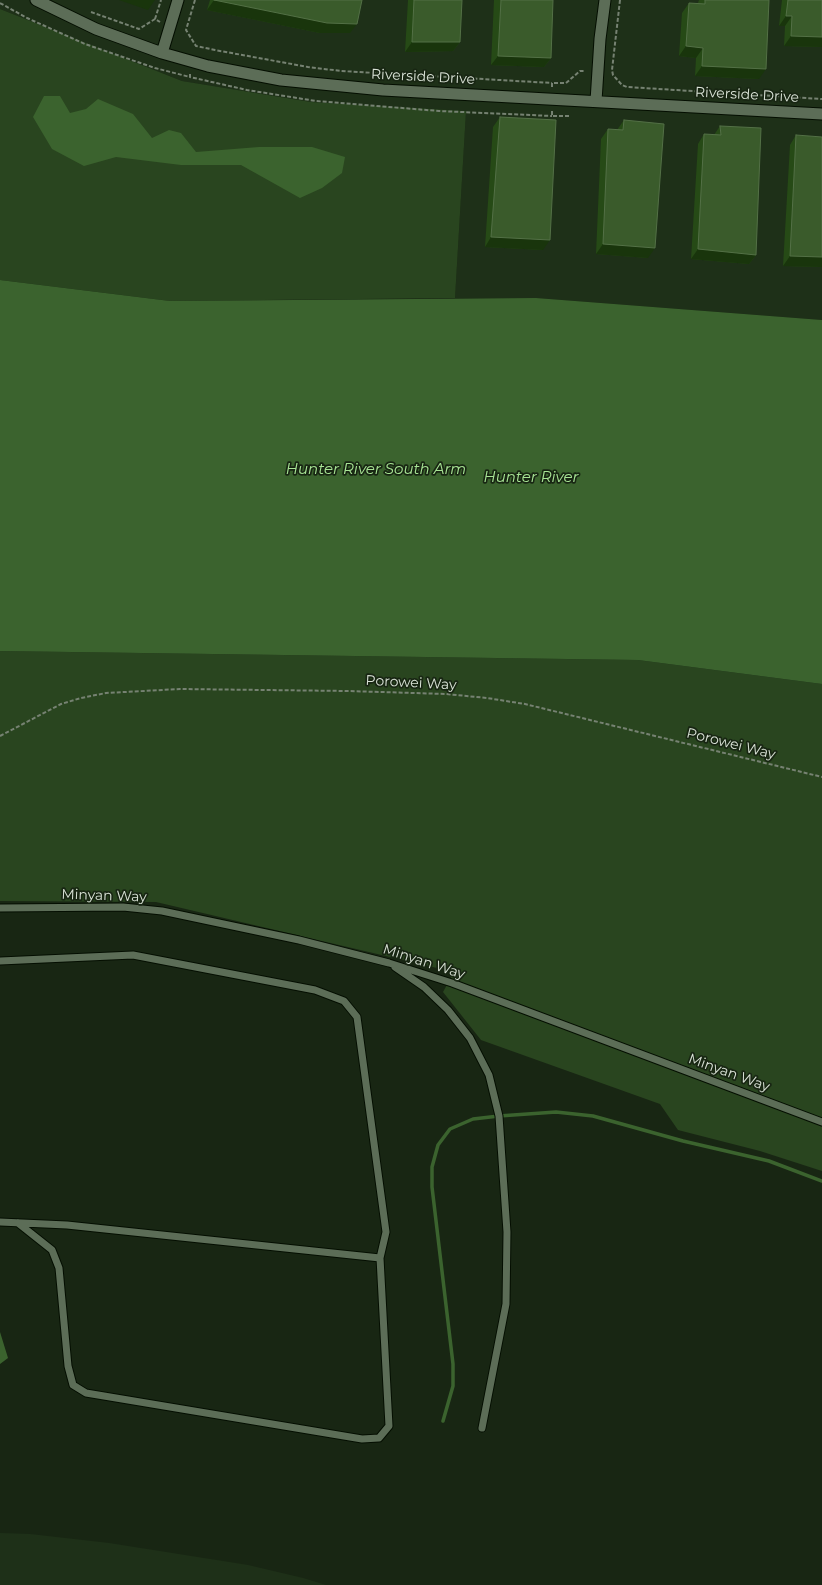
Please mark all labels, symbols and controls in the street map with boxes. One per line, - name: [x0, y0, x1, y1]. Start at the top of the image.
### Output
- street label: Riverside Drive: [371, 66, 475, 88]
- street label: Riverside Drive: [695, 84, 799, 106]
- water label: Hunter River South Arm: [286, 461, 466, 479]
- water label: Hunter River: [483, 469, 579, 487]
- street label: Porowei Way: [365, 672, 457, 694]
- street label: Porowei Way: [685, 725, 777, 763]
- street label: Minyan Way: [61, 886, 147, 906]
- street label: Minyan Way: [381, 941, 467, 983]
- street label: Minyan Way: [686, 1051, 772, 1095]

